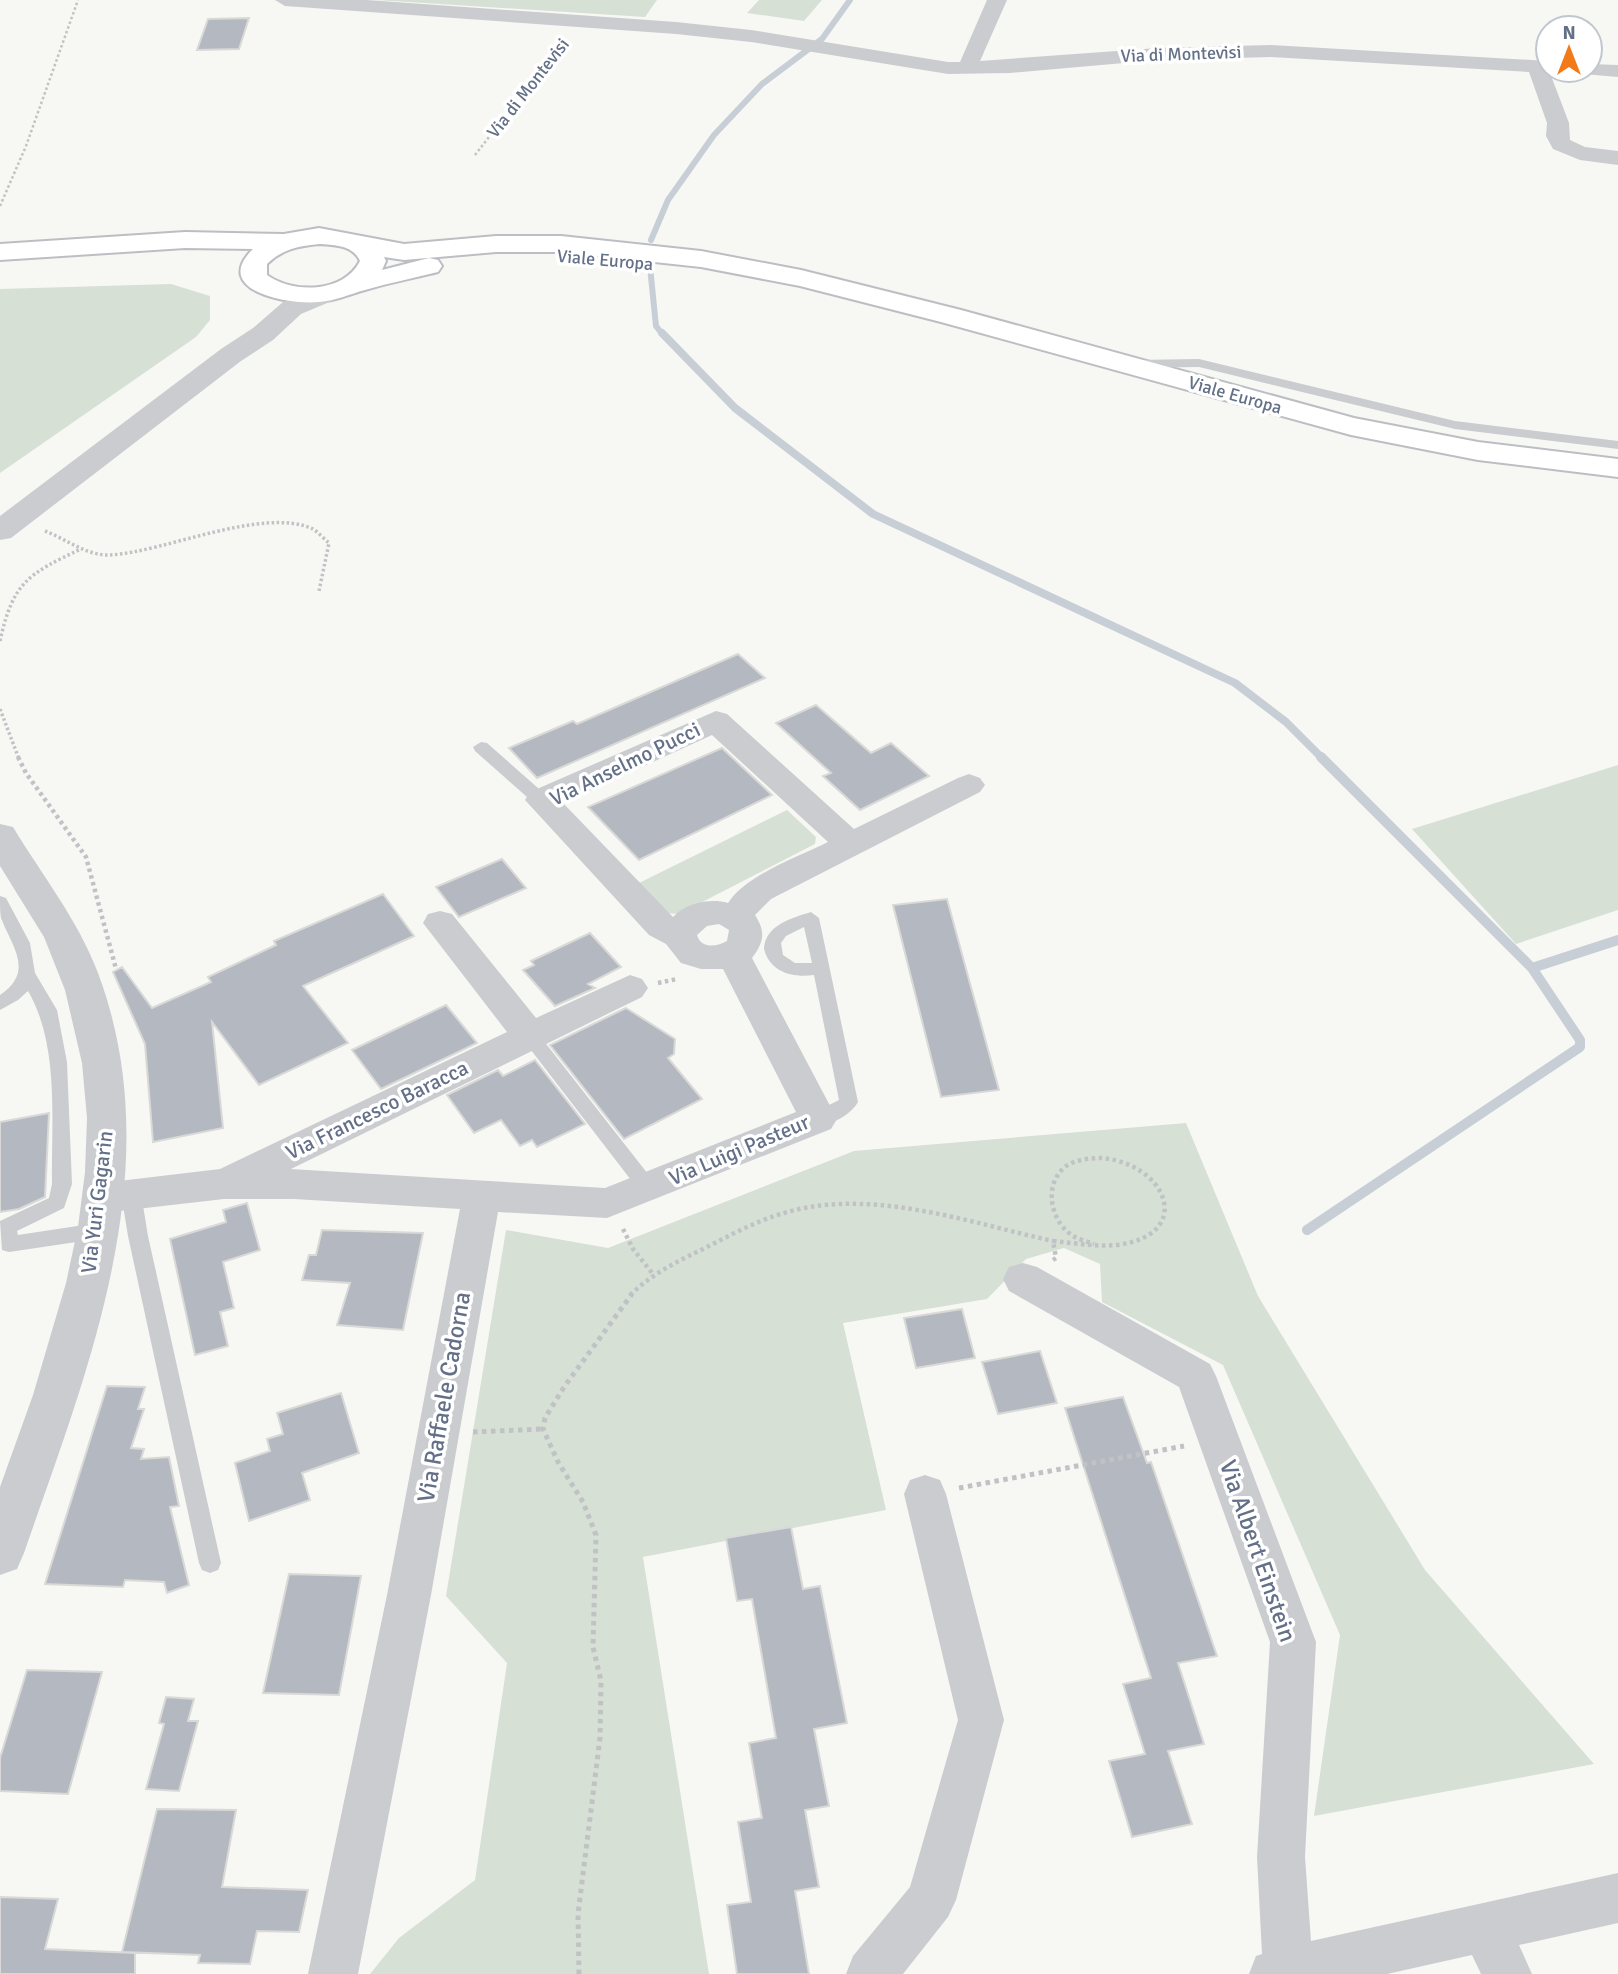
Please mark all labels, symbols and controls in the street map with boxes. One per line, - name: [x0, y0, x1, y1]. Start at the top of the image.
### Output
- north arrow: [1534, 14, 1604, 84]
- text: N: [1562, 21, 1576, 45]
- street label: Via di Montevisi: [482, 34, 574, 142]
- street label: Via di Montevisi: [1120, 41, 1242, 67]
- street label: Viale Europa: [556, 245, 654, 275]
- street label: Viale Europa: [1186, 371, 1284, 419]
- street label: Via Anselmo Pucci: [546, 716, 704, 812]
- street label: Via Francesco Baracca: [282, 1055, 472, 1165]
- street label: Via Luigi Pasteur: [665, 1109, 813, 1191]
- street label: Via Yuri Gagarin: [75, 1129, 119, 1275]
- street label: Via Raffaele Cadorna: [411, 1289, 477, 1505]
- street label: Via Albert Einstein: [1213, 1456, 1303, 1646]

